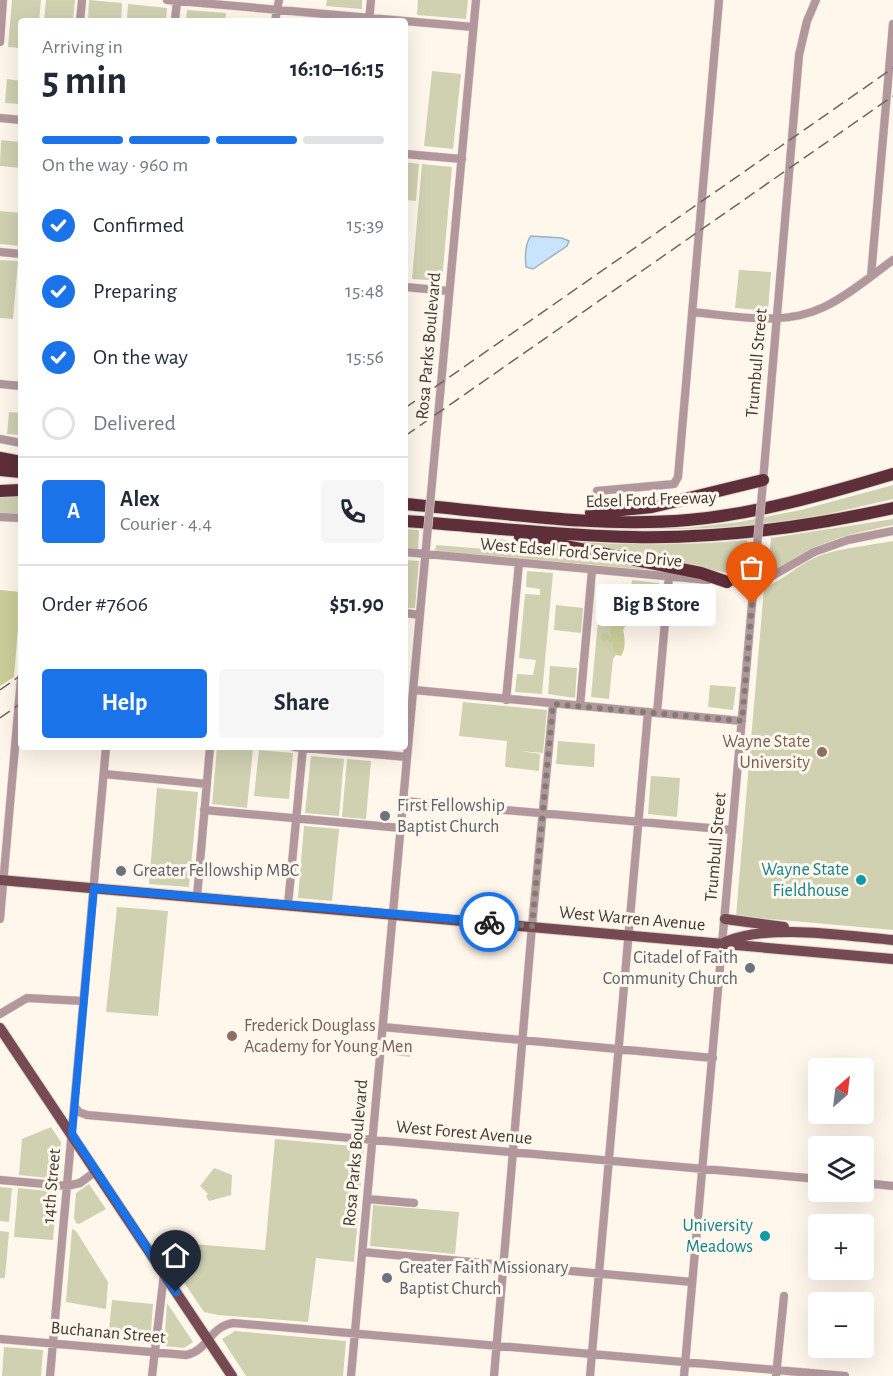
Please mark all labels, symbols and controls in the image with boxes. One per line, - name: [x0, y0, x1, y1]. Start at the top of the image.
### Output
- text: Arriving in: [42, 37, 123, 57]
- text: 16:10–16:15: [290, 58, 384, 80]
- text: 5 min: [42, 62, 127, 101]
- text: On the way · 960 m: [42, 155, 188, 175]
- icon: check: [42, 209, 75, 242]
- text: Confirmed: [93, 214, 184, 236]
- text: 15:39: [347, 215, 384, 235]
- street label: Rosa Parks Boulevard: [414, 272, 444, 420]
- icon: check: [42, 275, 75, 308]
- text: Preparing: [93, 280, 177, 302]
- text: 15:48: [345, 281, 384, 301]
- street label: Trumbull Street: [743, 307, 771, 418]
- icon: check: [42, 341, 75, 374]
- text: On the way: [93, 346, 188, 368]
- text: 15:56: [346, 347, 384, 367]
- text: Delivered: [93, 412, 176, 434]
- button: phone: [321, 480, 384, 543]
- text: Alex: [120, 488, 160, 510]
- street label: Edsel Ford Freeway: [585, 489, 717, 511]
- text: A: [67, 500, 80, 522]
- text: Courier · 4.4: [120, 514, 212, 534]
- street label: West Edsel Ford Service Drive: [479, 535, 683, 571]
- pin: [726, 542, 777, 604]
- icon: bag: [735, 551, 768, 584]
- callout: Big B Store: [596, 583, 716, 625]
- text: Order #7606: [42, 593, 148, 615]
- text: $51.90: [330, 593, 384, 615]
- text: Big B Store: [612, 595, 700, 615]
- button: Help: [42, 669, 207, 738]
- button: Share: [219, 669, 384, 738]
- place label: Wayne State University: [722, 733, 810, 772]
- marker: Wayne State University: [815, 745, 829, 759]
- street label: Trumbull Street: [702, 791, 730, 902]
- place label: First Fellowship Baptist Church: [397, 797, 505, 836]
- marker: First Fellowship Baptist Church: [378, 809, 392, 823]
- place label: Wayne State Fieldhouse: [761, 861, 849, 900]
- place label: Greater Fellowship MBC: [133, 862, 299, 880]
- marker: Greater Fellowship MBC: [114, 864, 128, 878]
- marker: Wayne State Fieldhouse: [854, 873, 868, 887]
- courier: [459, 892, 519, 952]
- street label: West Warren Avenue: [558, 904, 706, 934]
- icon: bike: [473, 906, 506, 939]
- place label: Citadel of Faith Community Church: [603, 949, 738, 988]
- marker: Citadel of Faith Community Church: [743, 961, 757, 975]
- place label: Frederick Douglass Academy for Young Men: [244, 1017, 413, 1056]
- marker: Frederick Douglass Academy for Young Men: [225, 1029, 239, 1043]
- north arrow: [808, 1058, 874, 1124]
- map controls: [808, 1058, 874, 1358]
- street label: Rosa Parks Boulevard: [341, 1079, 371, 1227]
- street label: West Forest Avenue: [395, 1118, 533, 1148]
- button: layers: [808, 1136, 874, 1202]
- street label: 14th Street: [40, 1147, 64, 1224]
- button: +: [808, 1214, 874, 1280]
- place label: University Meadows: [683, 1217, 753, 1256]
- marker: University Meadows: [758, 1229, 772, 1243]
- pin: [150, 1230, 201, 1292]
- icon: home: [159, 1239, 192, 1272]
- place label: Greater Faith Missionary Baptist Church: [399, 1259, 569, 1298]
- marker: Greater Faith Missionary Baptist Church: [380, 1271, 394, 1285]
- button: −: [808, 1292, 874, 1358]
- street label: Buchanan Street: [50, 1319, 166, 1347]

